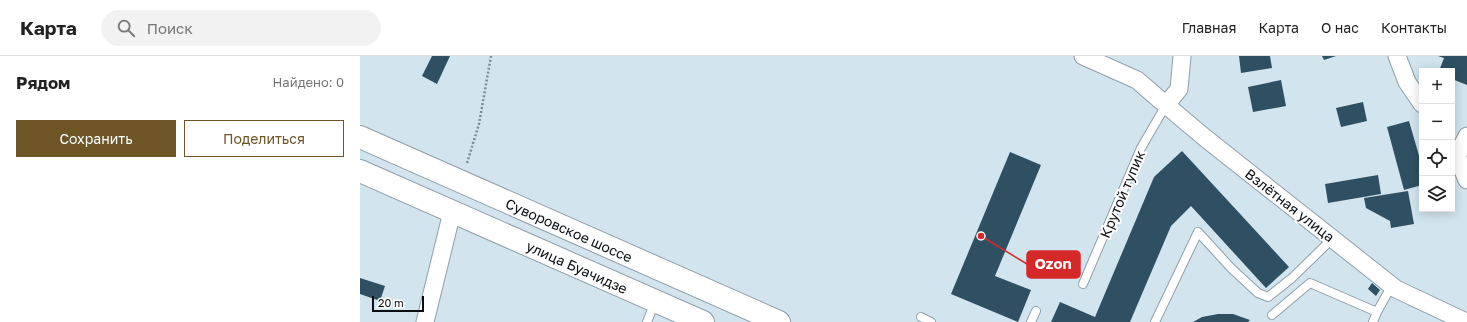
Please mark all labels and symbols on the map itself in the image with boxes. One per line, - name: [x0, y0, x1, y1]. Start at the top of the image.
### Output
- street label: Крутой тупик: [1096, 148, 1148, 240]
- street label: Взлётная улица: [1242, 165, 1338, 245]
- street label: Суворовское шоссе: [503, 194, 635, 266]
- street label: улица Буачидзе: [524, 237, 630, 297]
- callout: Ozon: [1027, 251, 1080, 278]
- text: Ozon: [1034, 254, 1072, 272]
- scale bar: [372, 294, 424, 313]

